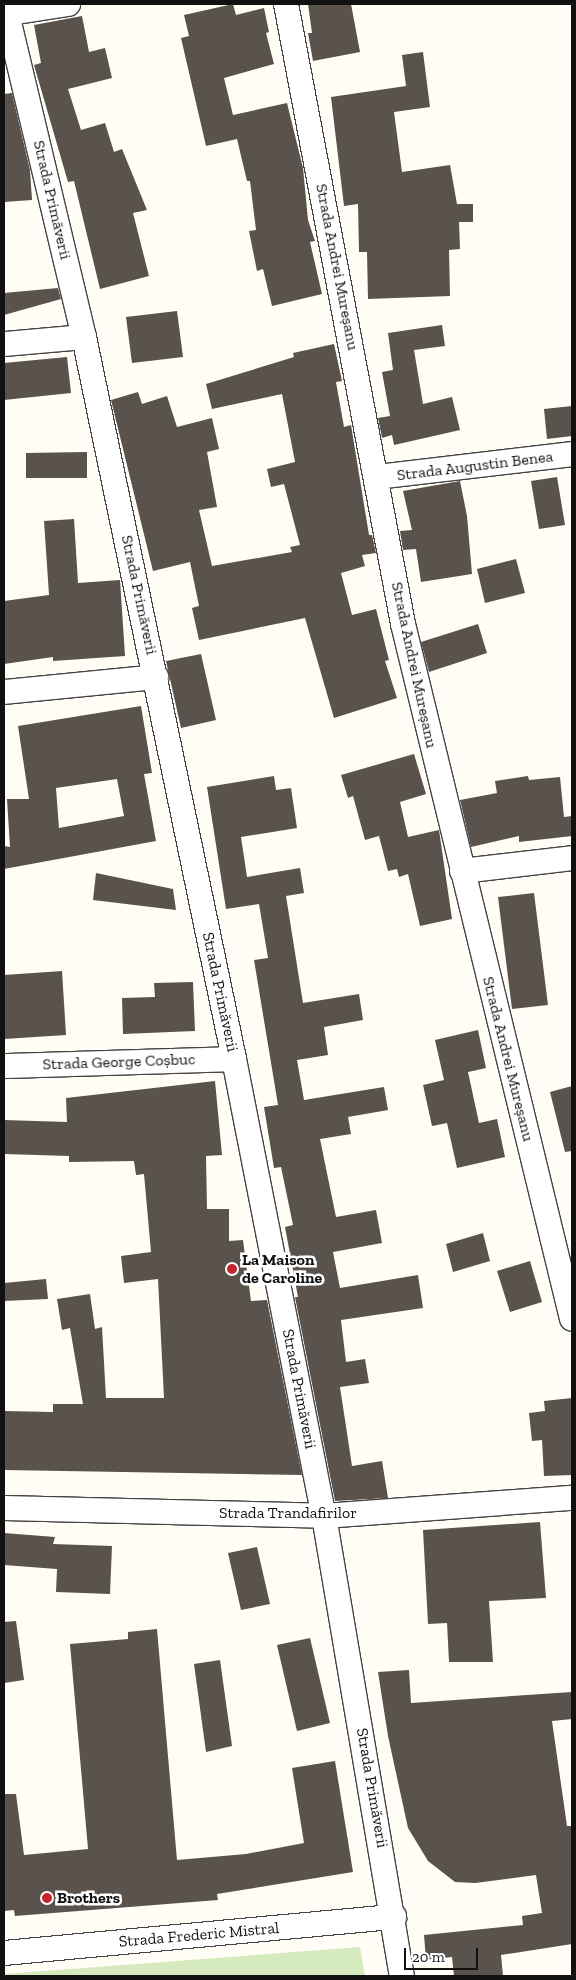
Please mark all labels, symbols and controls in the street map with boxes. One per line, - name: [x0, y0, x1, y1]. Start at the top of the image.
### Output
- street label: Strada Primăverii: [29, 139, 75, 261]
- street label: Strada Andrei Mureșanu: [311, 182, 363, 352]
- street label: Strada Augustin Benea: [396, 447, 554, 485]
- street label: Strada Primăverii: [117, 533, 161, 657]
- street label: Strada Andrei Mureșanu: [387, 580, 441, 750]
- street label: Strada Primăverii: [198, 930, 242, 1054]
- street label: Strada Andrei Mureșanu: [478, 974, 538, 1144]
- street label: Strada George Coșbuc: [42, 1050, 196, 1074]
- place label: La Maison de Caroline: [242, 1250, 322, 1288]
- marker: La Maison de Caroline: [226, 1263, 238, 1275]
- street label: Strada Primăverii: [278, 1327, 320, 1451]
- street label: Strada Trandafirilor: [219, 1503, 357, 1523]
- street label: Strada Primăverii: [352, 1726, 392, 1850]
- place label: Brothers: [57, 1888, 120, 1908]
- marker: Brothers: [41, 1892, 53, 1904]
- street label: Strada Frederic Mistral: [118, 1918, 280, 1952]
- scale bar: [406, 1938, 480, 1970]
- text: 20 m: [412, 1948, 445, 1966]

